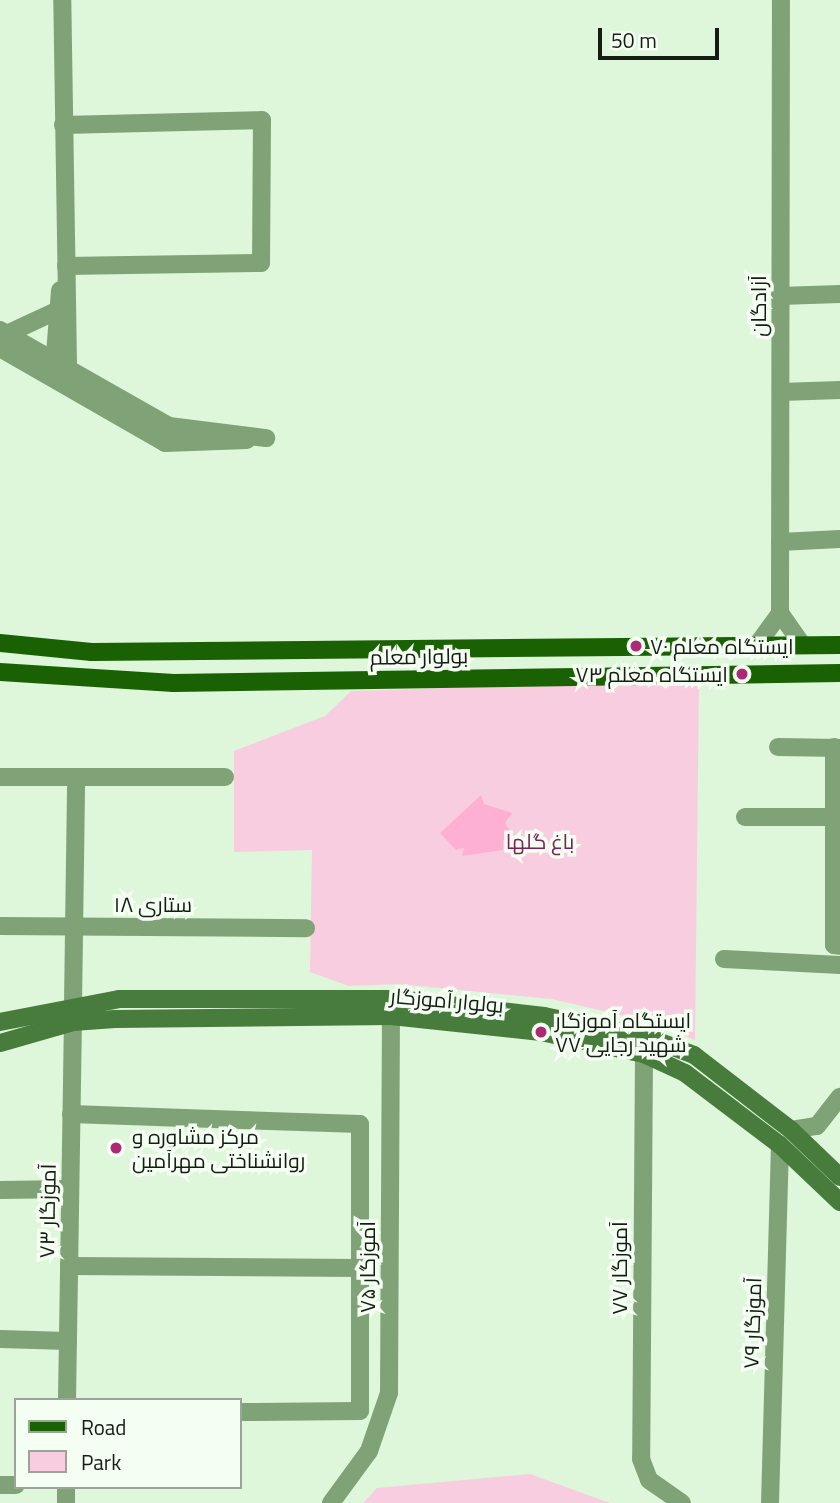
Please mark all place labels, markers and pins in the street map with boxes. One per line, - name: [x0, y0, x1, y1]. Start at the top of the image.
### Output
- place label: ایستگاه معلم ۷۰: [650, 633, 794, 659]
- marker: ایستگاه معلم ۷۰: [628, 638, 644, 654]
- place label: ایستگاه معلم ۷۳: [576, 661, 728, 687]
- marker: ایستگاه معلم ۷۳: [734, 666, 750, 682]
- place label: ایستگاه آموزگار شهید رجایی ۷۷: [555, 1007, 691, 1057]
- marker: ایستگاه آموزگار شهید رجایی ۷۷: [533, 1024, 549, 1040]
- place label: مرکز مشاوره و روانشناختی مهرآمین: [132, 1123, 305, 1173]
- marker: مرکز مشاوره و روانشناختی مهرآمین: [106, 1138, 126, 1158]

